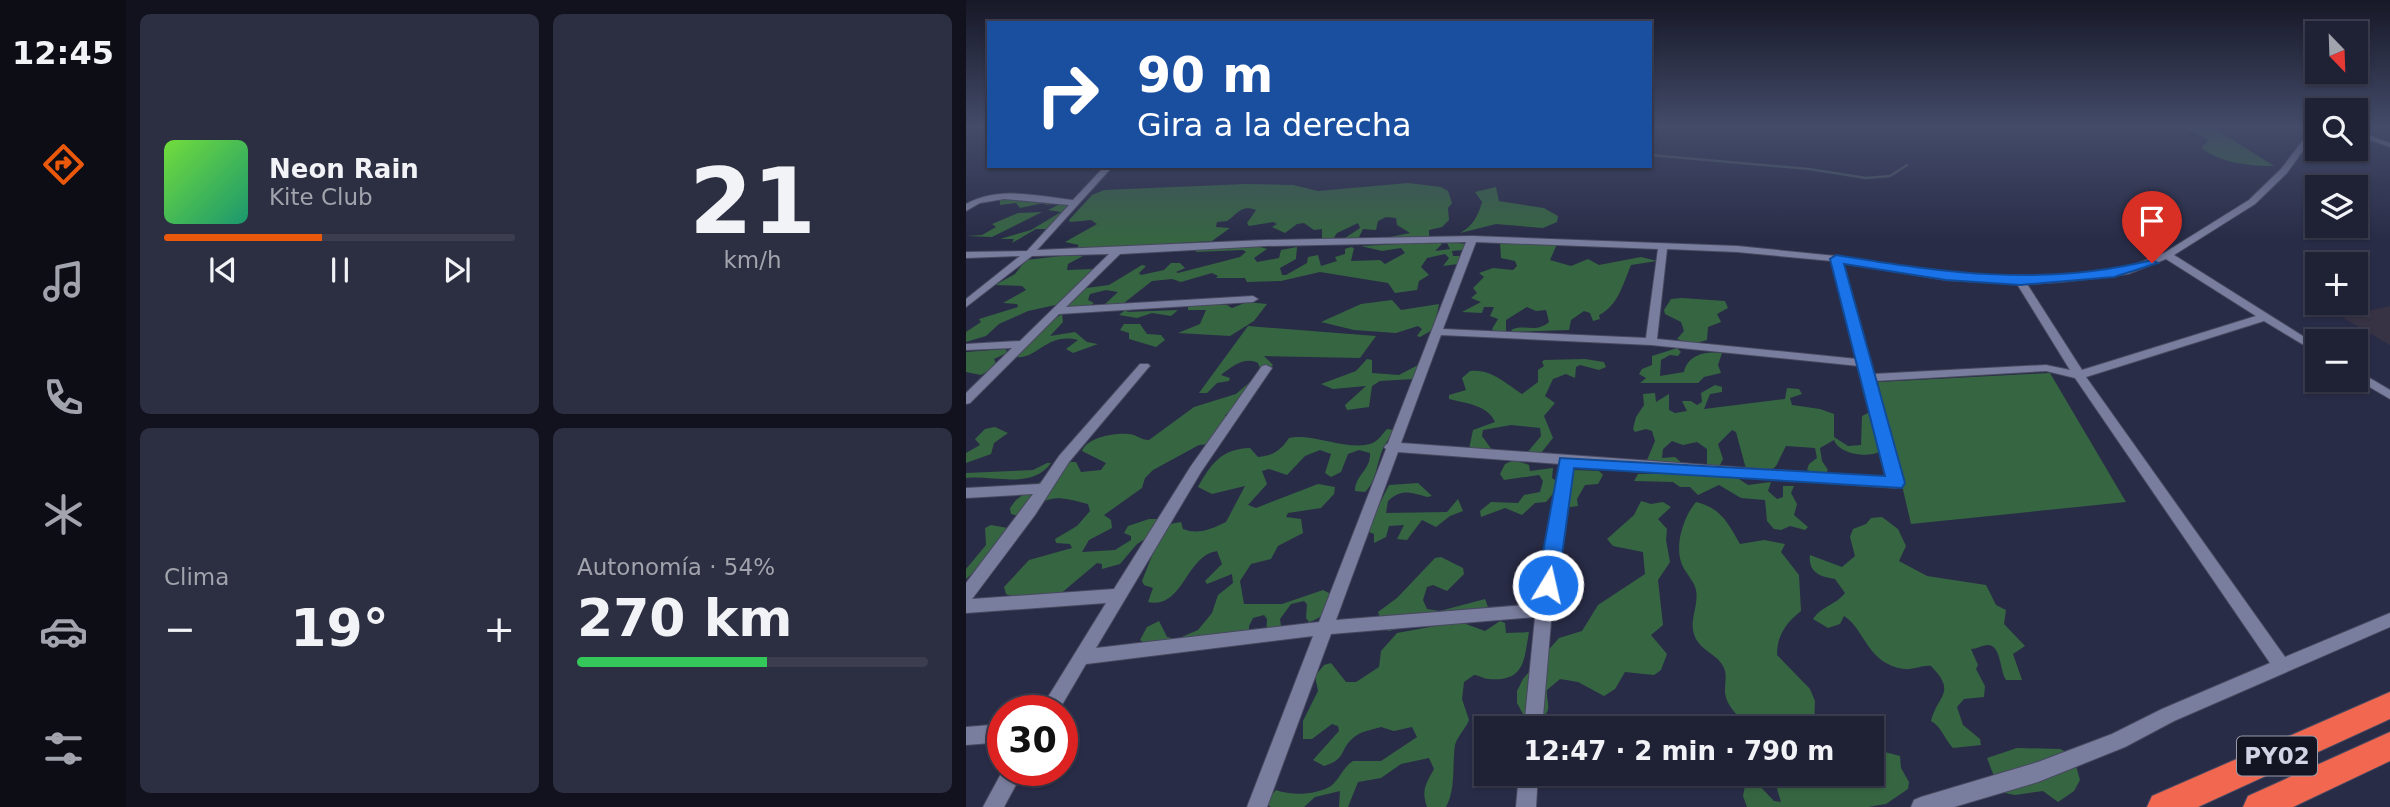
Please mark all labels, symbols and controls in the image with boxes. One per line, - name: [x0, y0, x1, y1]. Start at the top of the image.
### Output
- north arrow: [2305, 21, 2368, 84]
- map controls: [2305, 21, 2368, 392]
- text: 12:45: [12, 34, 114, 72]
- text: 90 m: [1137, 47, 1273, 104]
- icon: right: [1022, 49, 1113, 140]
- button: search: [2305, 98, 2368, 161]
- text: Gira a la derecha: [1137, 106, 1412, 144]
- icon: directions: [39, 140, 88, 189]
- text: 21: [689, 149, 816, 254]
- text: Neon Rain: [269, 154, 419, 184]
- button: layers: [2305, 175, 2368, 238]
- text: Kite Club: [269, 184, 373, 210]
- pin: [2122, 191, 2182, 263]
- icon: arrive: [2133, 202, 2171, 240]
- text: km/h: [723, 247, 782, 273]
- icon: previous: [204, 251, 242, 289]
- icon: pause: [321, 251, 359, 289]
- icon: next: [438, 251, 476, 289]
- button: +: [2305, 252, 2368, 315]
- icon: music: [39, 257, 88, 306]
- button: −: [2305, 329, 2368, 392]
- icon: phone: [39, 373, 88, 422]
- icon: climate: [39, 490, 88, 539]
- position arrow: [1511, 548, 1585, 622]
- text: Autonomía · 54%: [577, 554, 775, 580]
- text: Clima: [164, 564, 229, 590]
- text: 270 km: [577, 588, 792, 648]
- text: 19°: [290, 598, 389, 658]
- icon: car: [39, 607, 88, 656]
- text: −: [164, 607, 196, 651]
- text: +: [483, 607, 515, 651]
- speed limit sign: 30: [987, 695, 1078, 786]
- icon: filters: [39, 724, 88, 773]
- text: 12:47 · 2 min · 790 m: [1524, 736, 1834, 766]
- road number: PY02: [2237, 736, 2317, 776]

